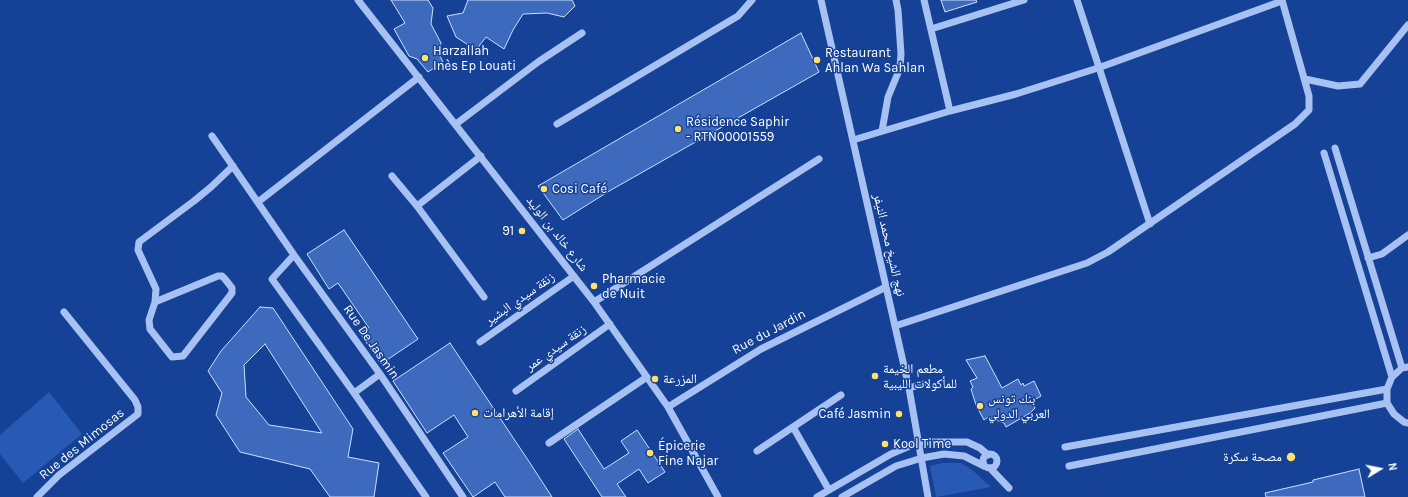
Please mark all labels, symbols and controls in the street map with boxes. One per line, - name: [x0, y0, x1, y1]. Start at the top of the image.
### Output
- place label: Harzallah Inès Ep Louati: [433, 43, 516, 74]
- place label: Restaurant Ahlan Wa Sahlan: [825, 45, 925, 76]
- marker: Harzallah Inès Ep Louati: [420, 53, 430, 63]
- marker: Restaurant Ahlan Wa Sahlan: [812, 55, 822, 65]
- place label: Résidence Saphir - RTN00001559: [686, 114, 789, 145]
- marker: Résidence Saphir - RTN00001559: [673, 124, 683, 134]
- place label: Cosi Café: [552, 181, 607, 197]
- marker: Cosi Café: [539, 184, 549, 194]
- street label: نهج الشيخ محمد النيفر: [870, 192, 908, 298]
- street label: شارع خالد بن الوليد: [523, 193, 591, 275]
- place label: 91: [502, 223, 514, 239]
- marker: 91: [517, 226, 527, 236]
- street label: زنقة سيدي البشير: [482, 269, 558, 329]
- place label: Pharmacie de Nuit: [602, 271, 665, 302]
- marker: Pharmacie de Nuit: [589, 281, 599, 291]
- street label: Rue De Jasmin: [340, 302, 402, 382]
- street label: Rue du Jardin: [730, 306, 808, 358]
- street label: زنقة سيدي عمر: [523, 321, 589, 375]
- place label: مطعم الخيمة للمأكولات الليبية: [883, 361, 957, 392]
- place label: المزرعة: [663, 371, 697, 387]
- marker: مطعم الخيمة للمأكولات الليبية: [870, 371, 880, 381]
- marker: المزرعة: [650, 374, 660, 384]
- place label: بنك تونس العربي الدولي: [988, 391, 1050, 422]
- marker: بنك تونس العربي الدولي: [975, 401, 985, 411]
- street label: Rue des Mimosas: [36, 405, 128, 483]
- place label: إقامة الأهرامات: [483, 405, 554, 421]
- place label: Café Jasmin: [819, 406, 891, 422]
- marker: إقامة الأهرامات: [470, 408, 480, 418]
- marker: Café Jasmin: [894, 409, 904, 419]
- place label: Kool Time: [893, 436, 951, 452]
- place label: Épicerie Fine Najar: [658, 438, 718, 469]
- marker: Kool Time: [880, 439, 890, 449]
- marker: Épicerie Fine Najar: [645, 448, 655, 458]
- place label: مصحة سكرة: [1223, 449, 1282, 465]
- north arrow: [1360, 449, 1400, 489]
- marker: مصحة سكرة: [1285, 451, 1297, 463]
- text: N: [1385, 462, 1399, 472]

